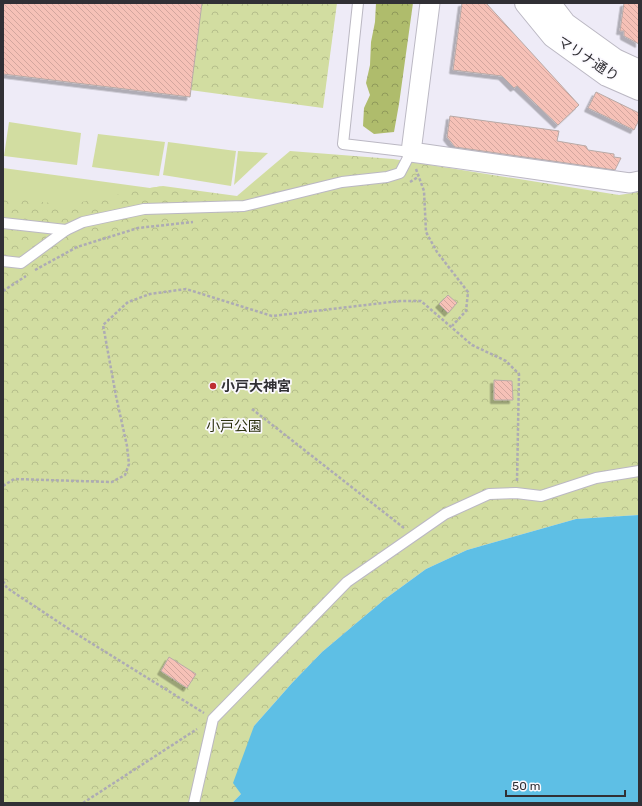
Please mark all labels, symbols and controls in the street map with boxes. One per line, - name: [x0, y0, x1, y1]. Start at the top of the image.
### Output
- street label: マリナ通り: [554, 33, 622, 85]
- place label: 小戸大神宮: [221, 378, 291, 395]
- marker: 小戸大神宮: [208, 381, 218, 391]
- park label: 小戸公園: [206, 418, 262, 435]
- scale bar: [506, 772, 625, 798]
- text: 50 m: [512, 779, 540, 793]

